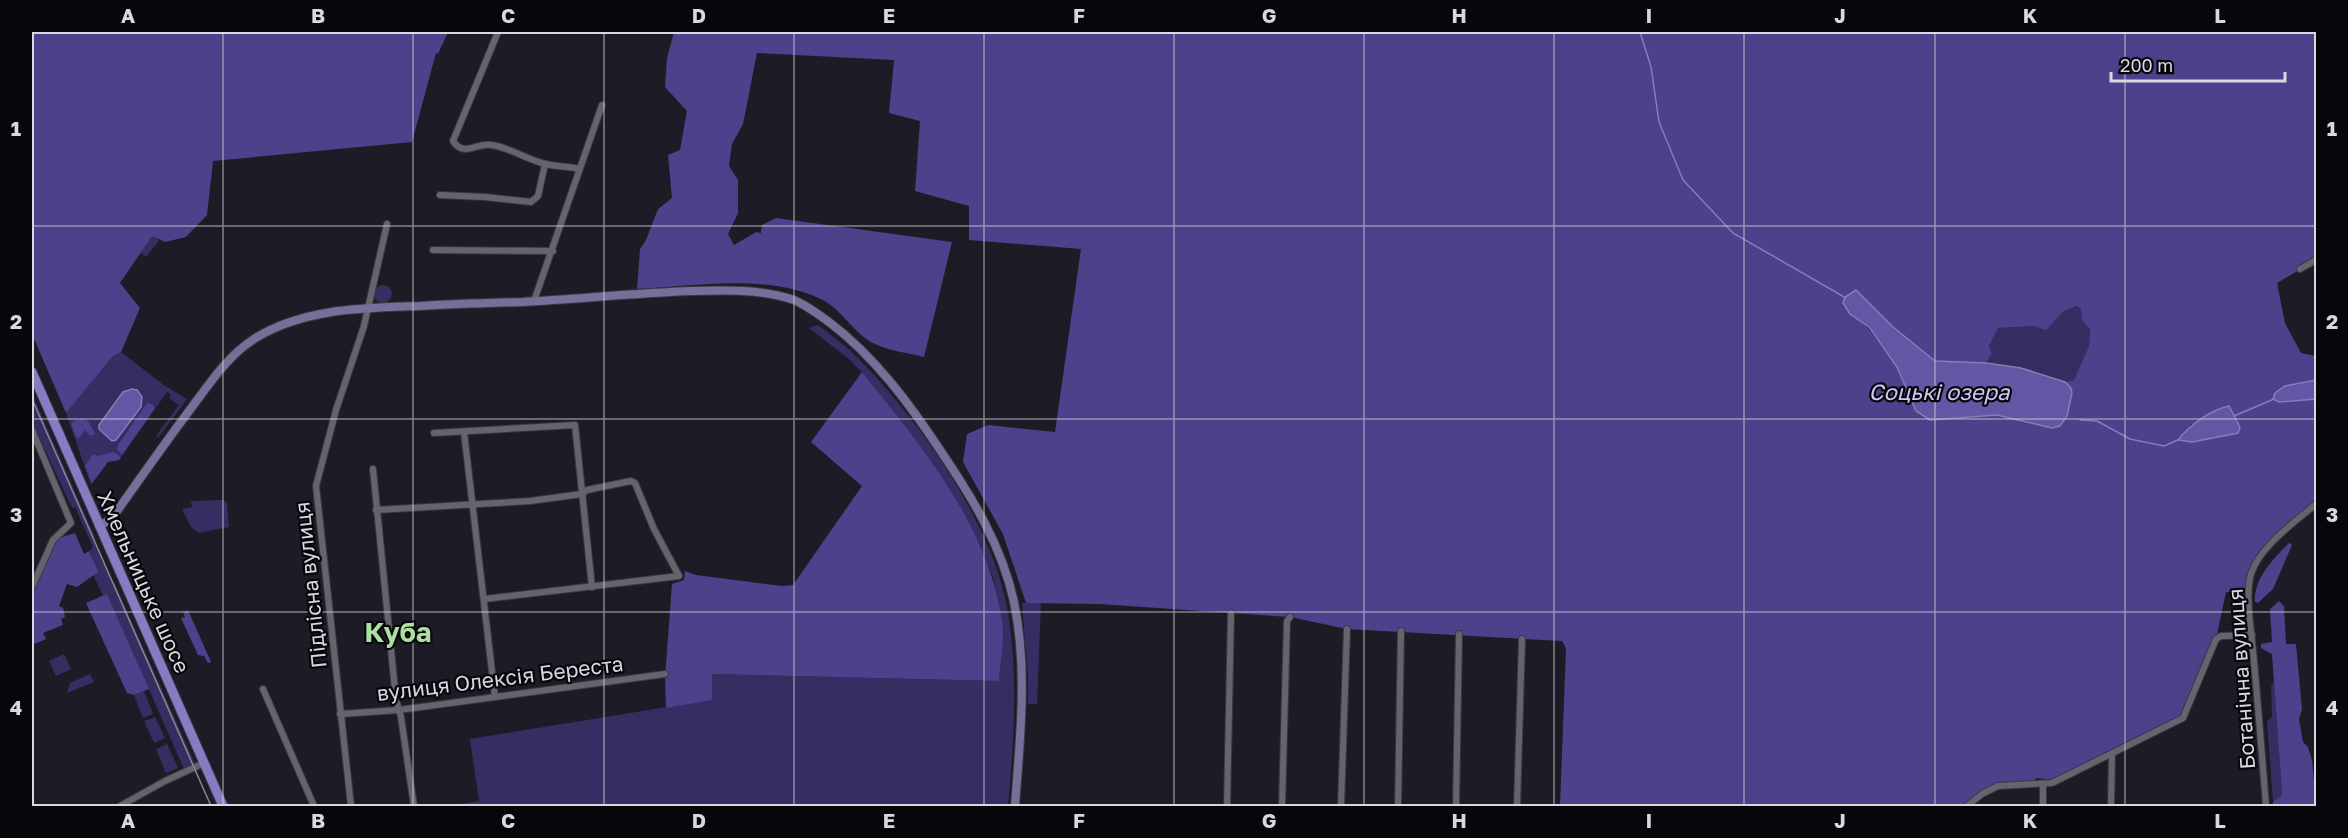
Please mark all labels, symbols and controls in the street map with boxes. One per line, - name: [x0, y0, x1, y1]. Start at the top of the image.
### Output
- text: A: [121, 3, 135, 27]
- text: B: [311, 3, 325, 27]
- text: C: [501, 3, 515, 27]
- text: D: [692, 3, 706, 27]
- text: E: [883, 3, 895, 27]
- text: F: [1073, 3, 1085, 27]
- text: G: [1262, 3, 1276, 27]
- text: H: [1451, 3, 1467, 27]
- text: I: [1646, 3, 1652, 27]
- text: J: [1834, 3, 1846, 27]
- text: K: [2023, 3, 2038, 27]
- text: L: [2214, 3, 2226, 27]
- scale bar: [2111, 45, 2285, 83]
- text: 200 m: [2120, 54, 2173, 76]
- text: 1: [11, 116, 21, 140]
- text: 1: [2327, 116, 2337, 140]
- text: 2: [10, 309, 22, 333]
- text: 2: [2326, 309, 2338, 333]
- water label: Соцькі озера: [1869, 378, 2011, 405]
- street label: Хмельницьке шосе: [92, 487, 196, 677]
- street label: Підлісна вулиця: [288, 501, 332, 669]
- text: 3: [10, 502, 22, 526]
- text: 3: [2326, 502, 2338, 526]
- street label: Ботанічна вулиця: [2222, 588, 2260, 770]
- district label: Куба: [365, 616, 431, 648]
- street label: вулиця Олексія Береста: [375, 650, 625, 706]
- text: 4: [10, 695, 22, 719]
- text: 4: [2326, 695, 2338, 719]
- text: A: [121, 808, 135, 832]
- text: B: [311, 808, 325, 832]
- text: C: [501, 808, 515, 832]
- text: D: [692, 808, 706, 832]
- text: E: [883, 808, 895, 832]
- text: F: [1073, 808, 1085, 832]
- text: G: [1262, 808, 1276, 832]
- text: H: [1451, 808, 1467, 832]
- text: I: [1646, 808, 1652, 832]
- text: J: [1834, 808, 1846, 832]
- text: K: [2023, 808, 2038, 832]
- text: L: [2214, 808, 2226, 832]

